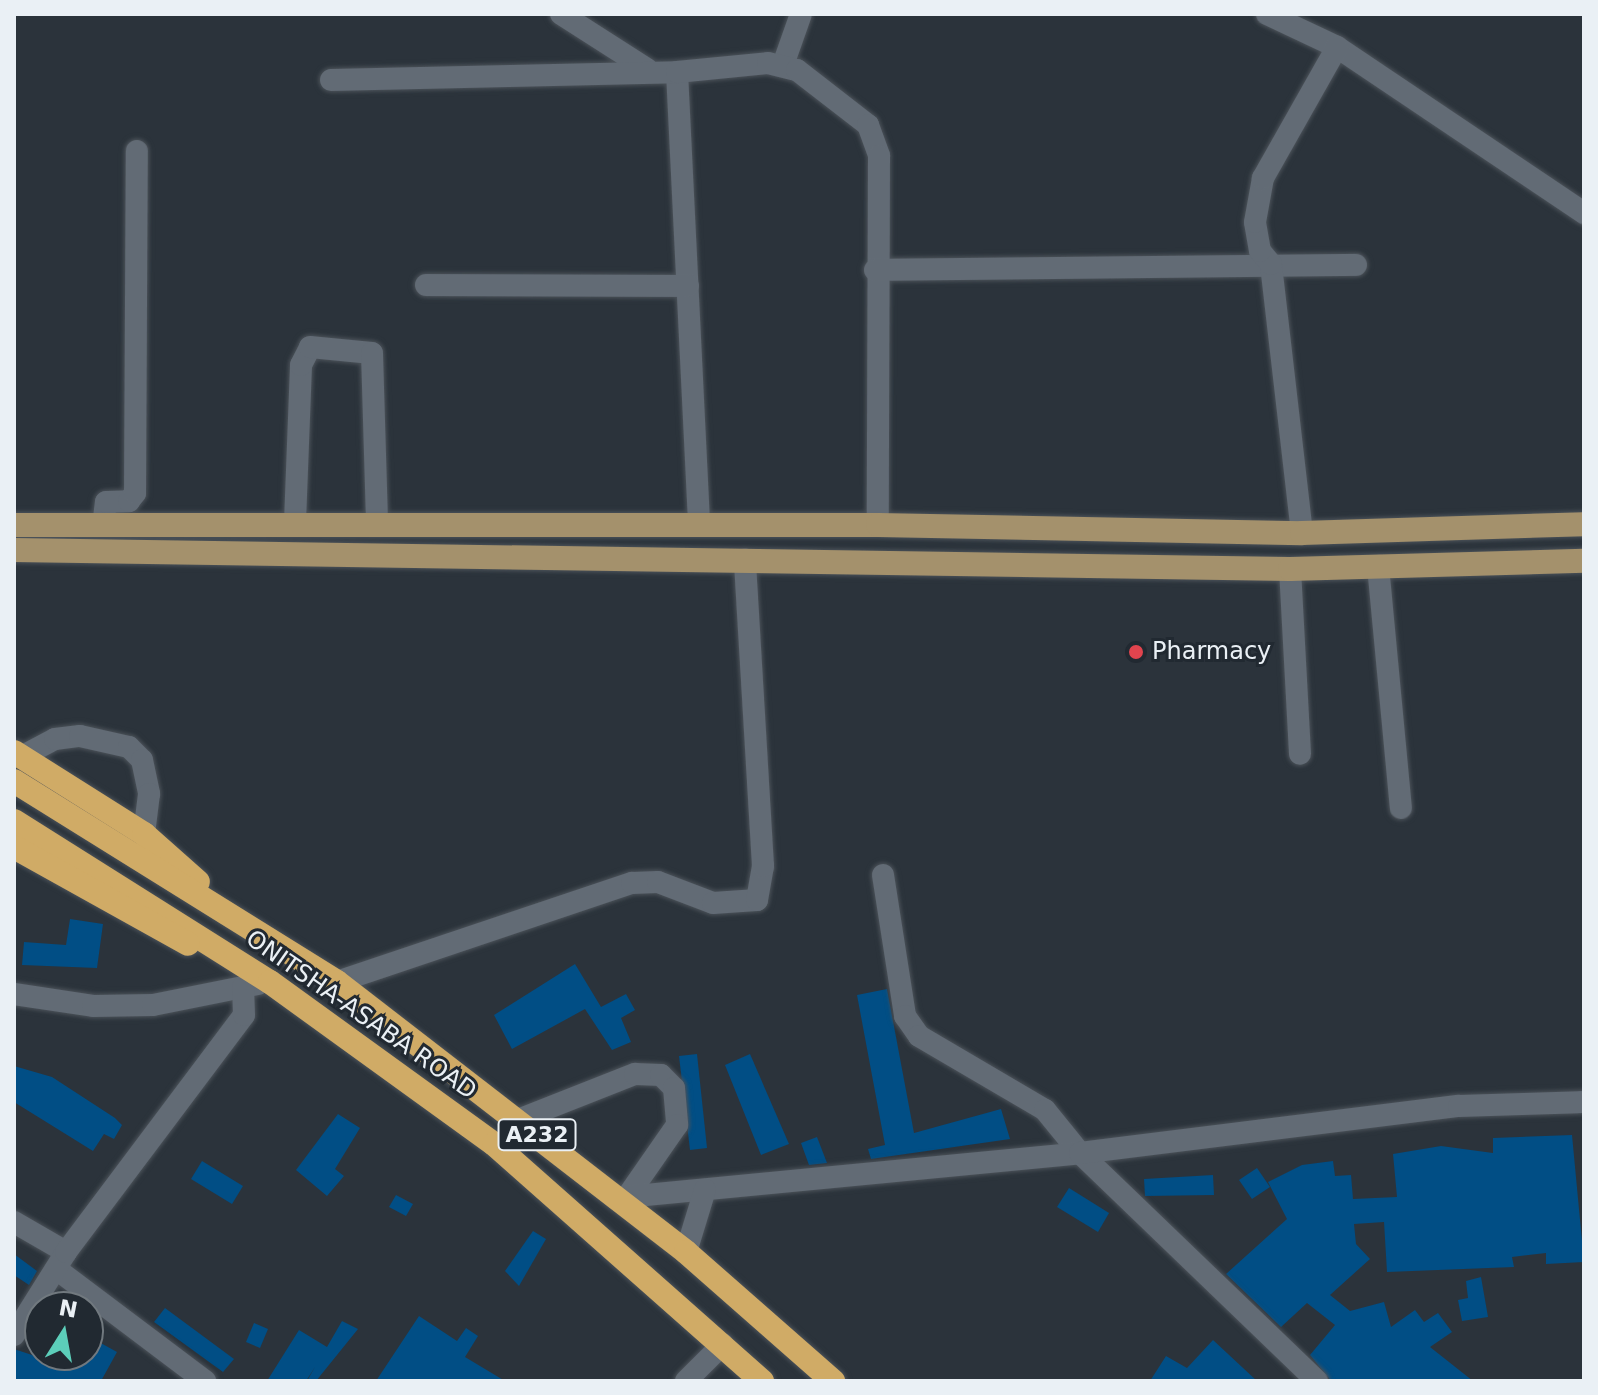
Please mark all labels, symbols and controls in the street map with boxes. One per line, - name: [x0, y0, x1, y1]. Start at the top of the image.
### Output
- place label: Pharmacy: [1152, 638, 1271, 666]
- marker: Pharmacy: [1127, 643, 1145, 661]
- street label: ONITSHA-ASABA ROAD: [240, 924, 482, 1106]
- road number: A232: [497, 1117, 577, 1153]
- north arrow: [24, 1291, 104, 1371]
- text: N: [57, 1295, 80, 1323]

